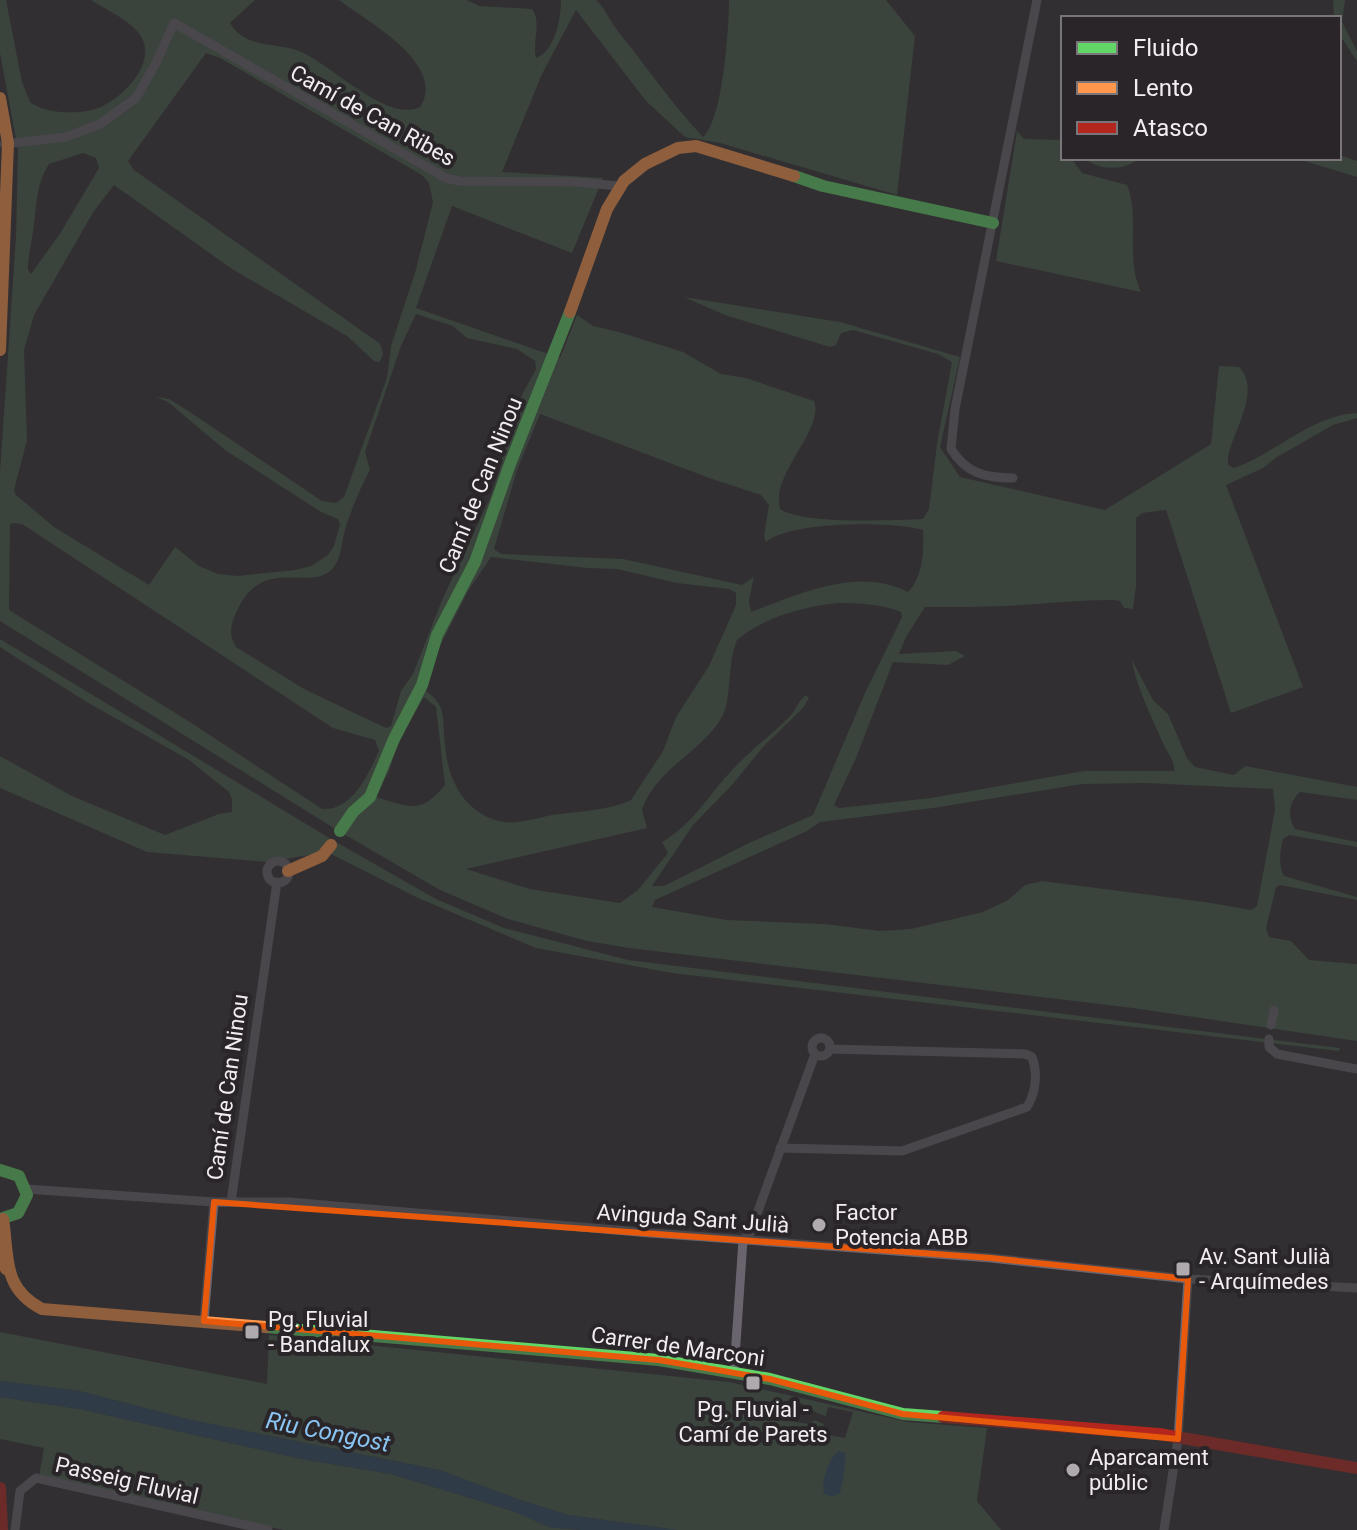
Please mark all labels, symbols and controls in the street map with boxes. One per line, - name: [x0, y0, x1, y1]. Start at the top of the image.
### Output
- legend: [1061, 16, 1341, 160]
- text: Fluido: [1133, 34, 1198, 62]
- street label: Camí de Can Ribes: [286, 60, 459, 171]
- text: Lento: [1133, 74, 1193, 102]
- text: Atasco: [1133, 114, 1208, 142]
- street label: Camí de Can Ninou: [434, 393, 527, 577]
- street label: Camí de Can Ninou: [202, 992, 253, 1182]
- street label: Avinguda Sant Julià: [596, 1199, 790, 1238]
- place label: Factor Potencia ABB: [835, 1200, 968, 1250]
- marker: Factor Potencia ABB: [810, 1216, 828, 1234]
- place label: Av. Sant Julià - Arquímedes: [1199, 1244, 1330, 1294]
- marker: Av. Sant Julià - Arquímedes: [1174, 1260, 1192, 1278]
- place label: Pg. Fluvial - Bandalux: [268, 1307, 370, 1357]
- street label: Carrer de Marconi: [589, 1322, 766, 1371]
- marker: Pg. Fluvial - Bandalux: [243, 1323, 261, 1341]
- marker: Pg. Fluvial - Camí de Parets: [744, 1374, 762, 1392]
- place label: Pg. Fluvial - Camí de Parets: [678, 1397, 828, 1447]
- water label: Riu Congost: [263, 1406, 393, 1458]
- place label: Aparcament públic: [1089, 1445, 1209, 1495]
- street label: Passeig Fluvial: [53, 1452, 201, 1509]
- marker: Aparcament públic: [1064, 1461, 1082, 1479]

